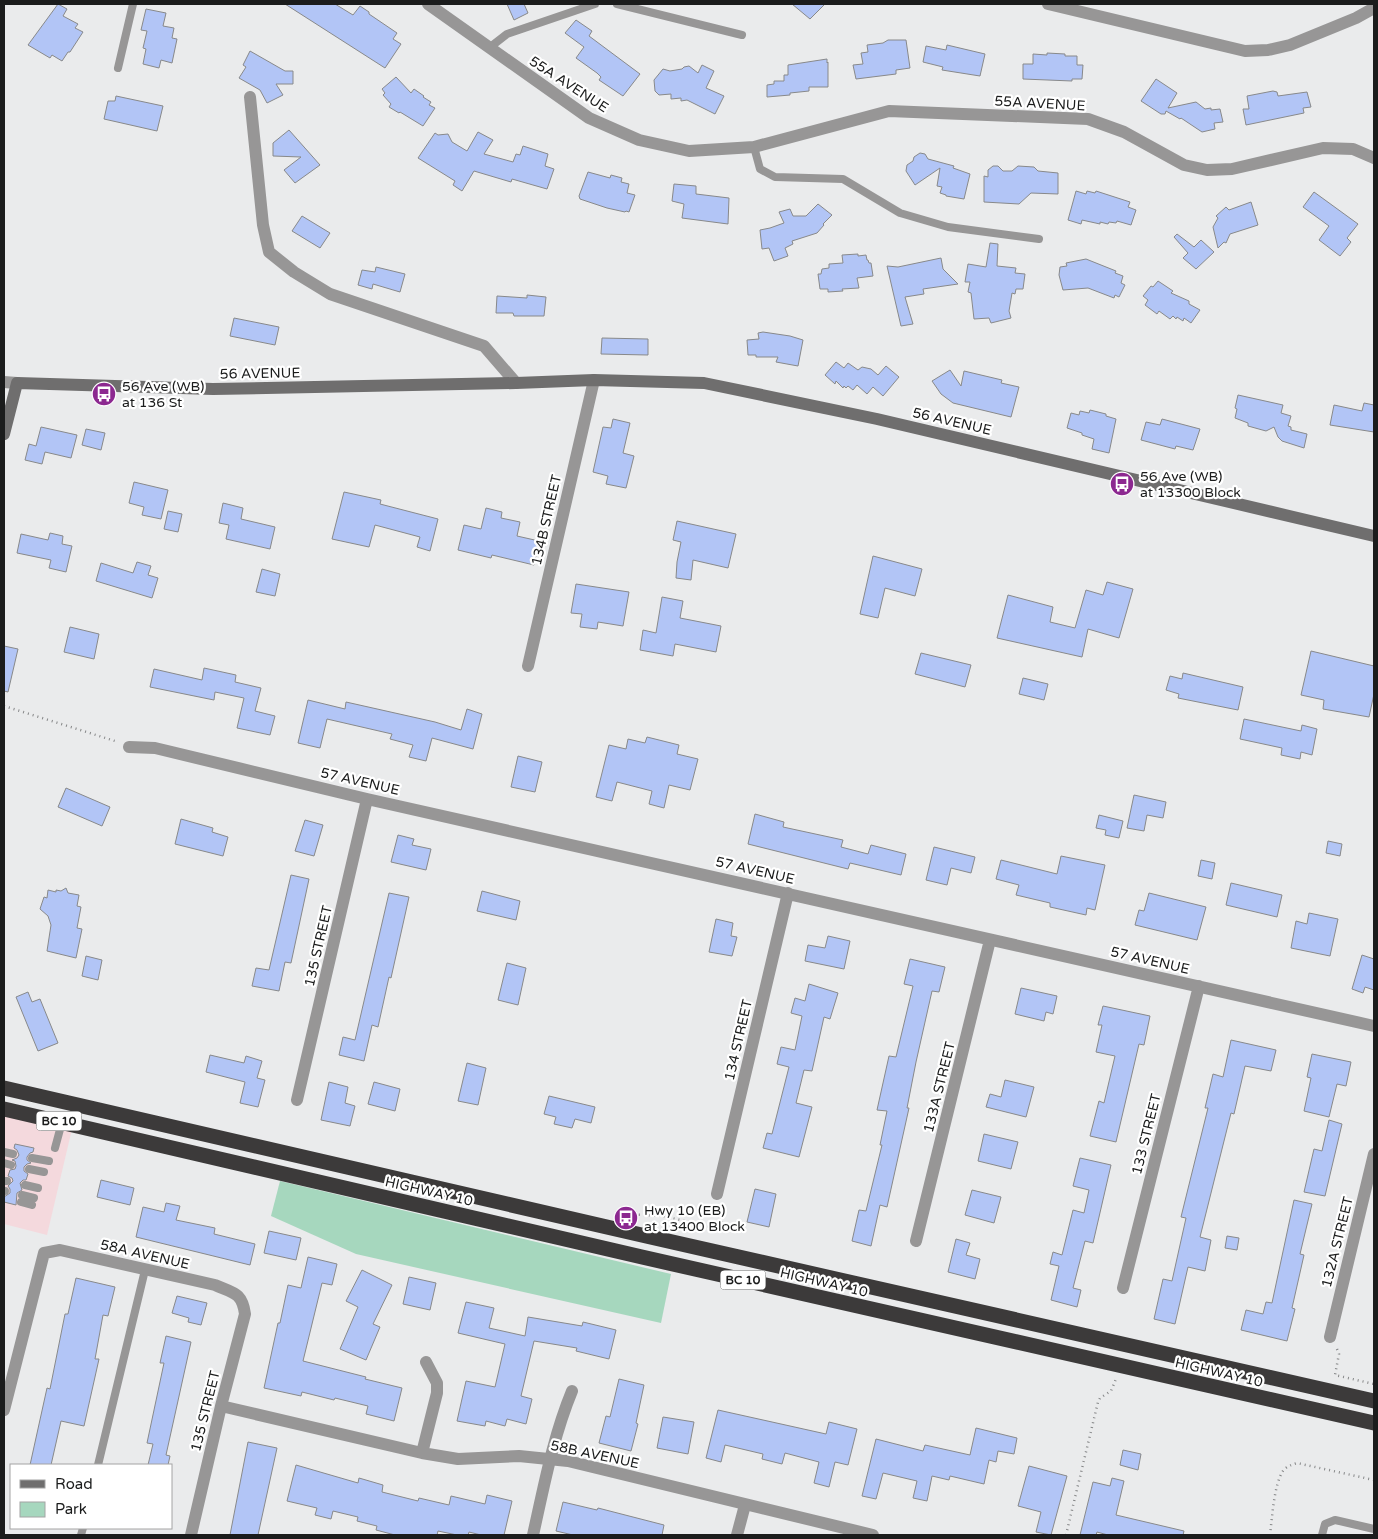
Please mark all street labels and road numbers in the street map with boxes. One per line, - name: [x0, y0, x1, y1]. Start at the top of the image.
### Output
- street label: 55A AVENUE: [526, 53, 612, 116]
- street label: 55A AVENUE: [994, 93, 1086, 114]
- street label: 56 AVENUE: [220, 364, 300, 383]
- street label: 56 AVENUE: [911, 404, 993, 439]
- street label: 134B STREET: [528, 473, 565, 567]
- street label: 57 AVENUE: [319, 764, 401, 799]
- street label: 57 AVENUE: [714, 853, 796, 888]
- street label: 135 STREET: [301, 903, 336, 988]
- street label: 57 AVENUE: [1109, 943, 1191, 978]
- street label: 134 STREET: [721, 997, 756, 1082]
- street label: 133A STREET: [920, 1039, 959, 1135]
- street label: 133 STREET: [1128, 1091, 1165, 1176]
- road number: BC 10: [36, 1112, 82, 1130]
- street label: HIGHWAY 10: [383, 1173, 475, 1210]
- street label: 132A STREET: [1318, 1194, 1357, 1290]
- street label: 58A AVENUE: [99, 1236, 191, 1273]
- street label: HIGHWAY 10: [778, 1264, 870, 1301]
- road number: BC 10: [720, 1270, 766, 1290]
- street label: HIGHWAY 10: [1173, 1354, 1265, 1391]
- street label: 135 STREET: [187, 1368, 224, 1453]
- street label: 58B AVENUE: [549, 1437, 641, 1472]

